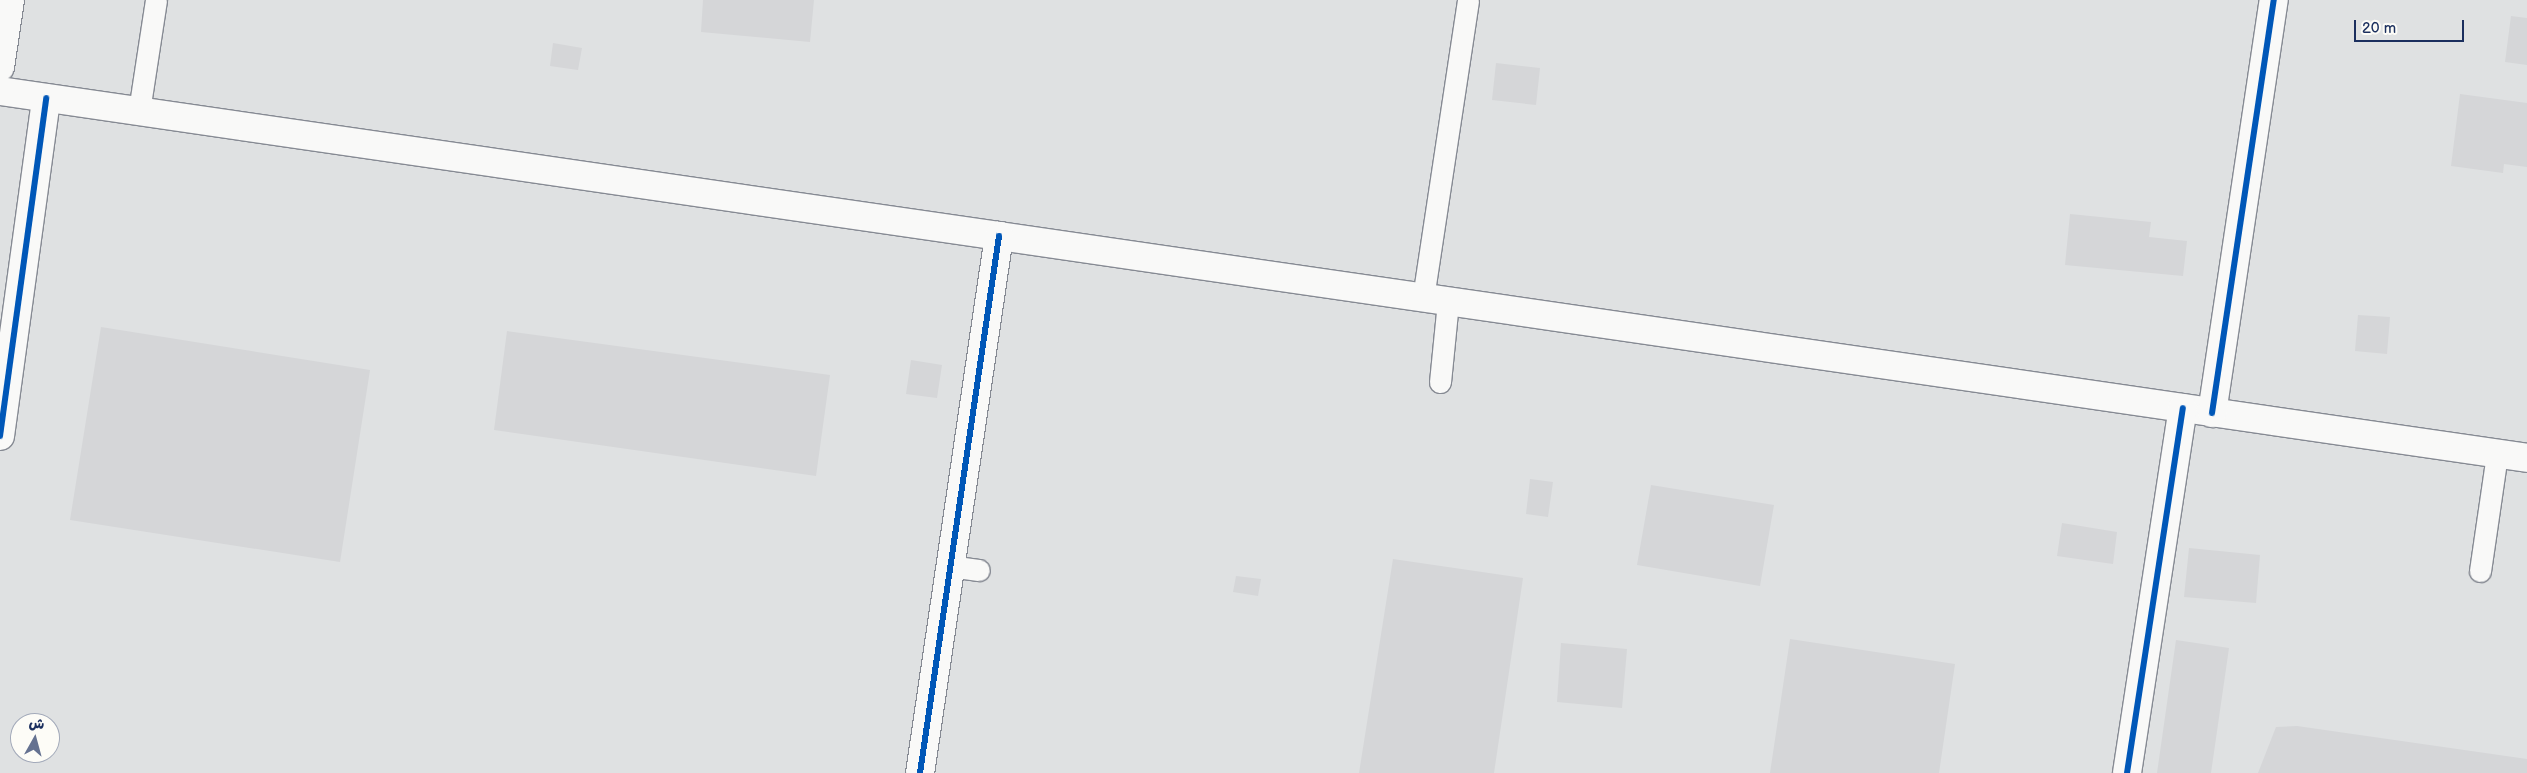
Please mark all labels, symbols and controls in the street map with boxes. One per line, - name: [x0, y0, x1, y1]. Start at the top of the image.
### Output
- scale bar: [2357, 10, 2467, 42]
- text: 20 m: [2362, 19, 2396, 38]
- north arrow: [10, 713, 60, 763]
- text: ش: [28, 714, 45, 733]

